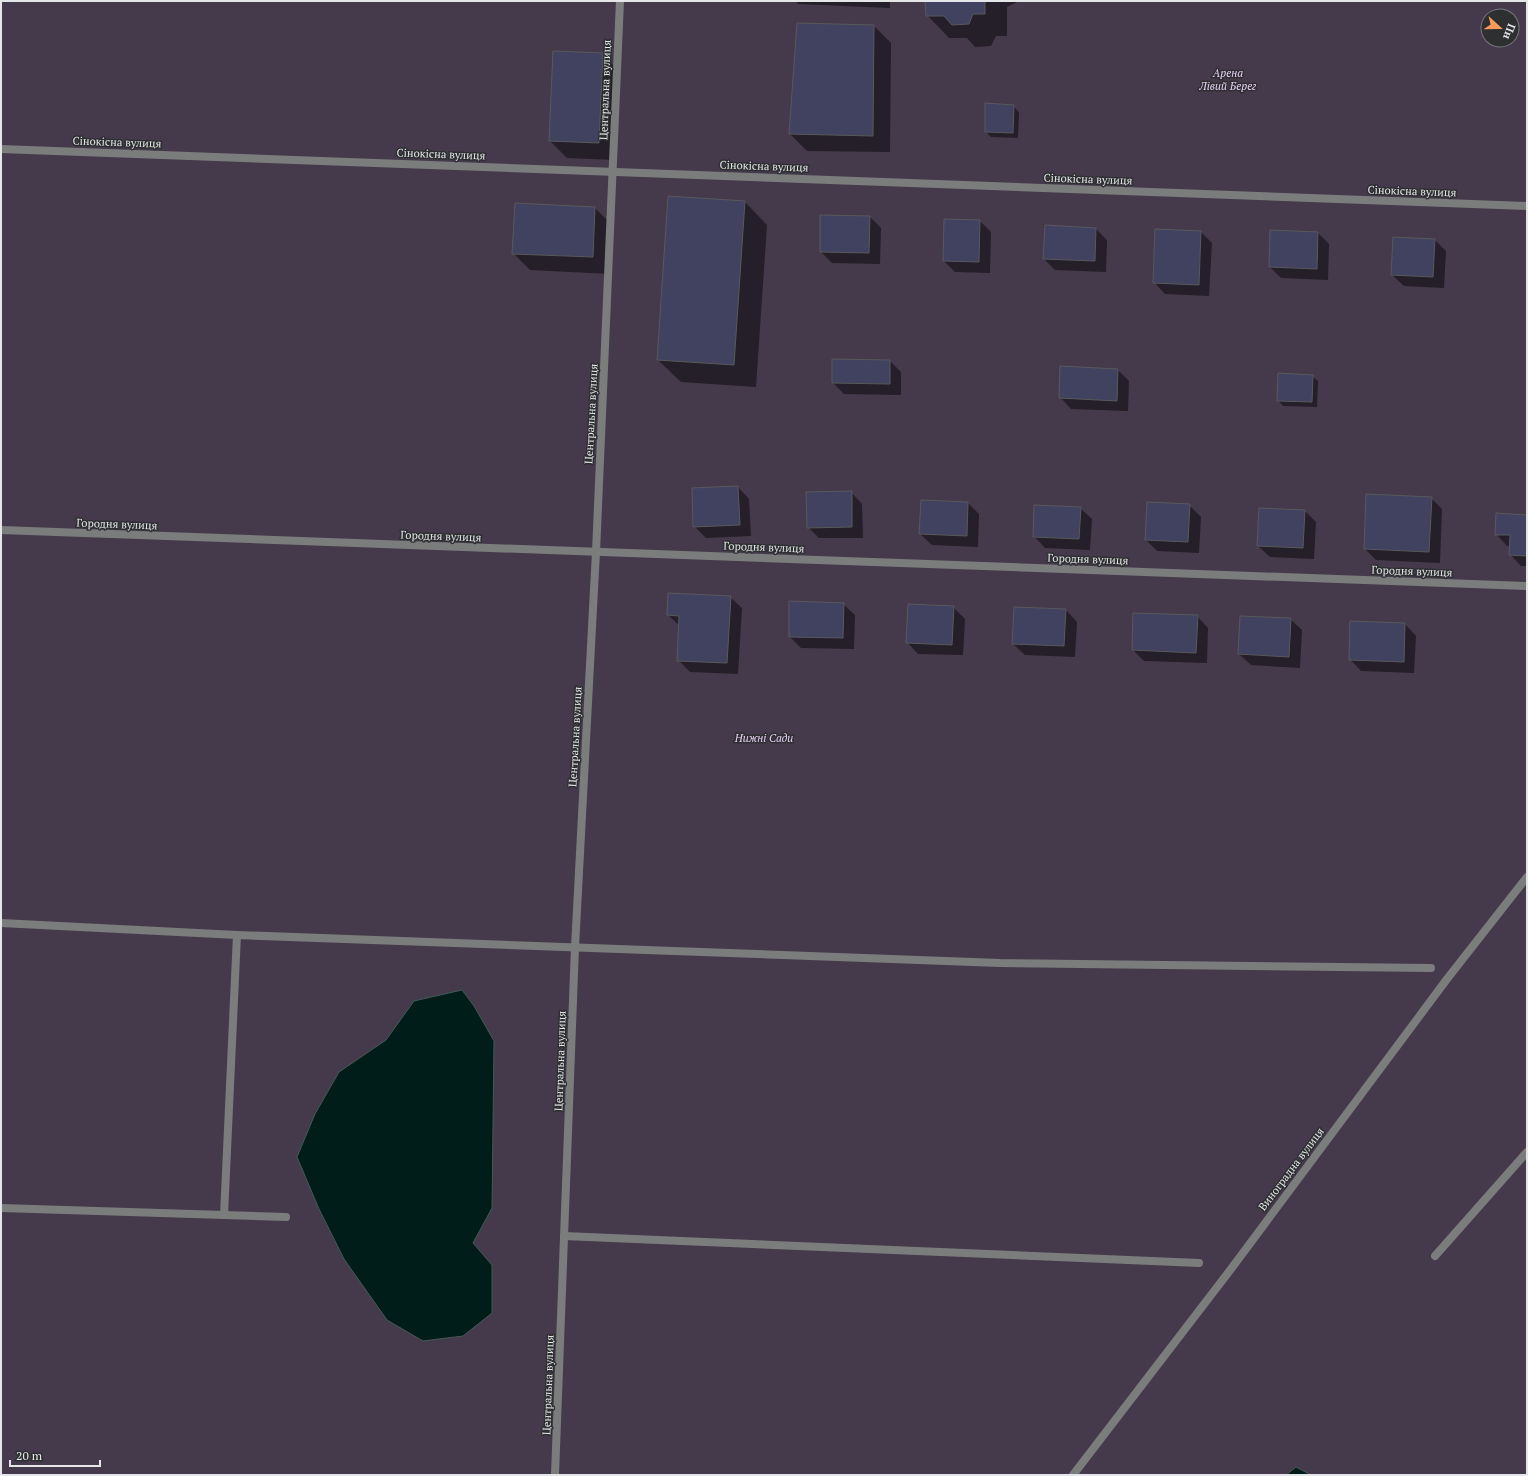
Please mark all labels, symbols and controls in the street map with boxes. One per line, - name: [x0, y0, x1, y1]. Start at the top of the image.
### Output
- north arrow: [1480, 8, 1520, 48]
- text: Пн: [1500, 22, 1519, 41]
- street label: Центральна вулиця: [596, 39, 614, 140]
- park label: Арена Лівий Берег: [1199, 66, 1257, 93]
- street label: Сінокісна вулиця: [72, 133, 162, 151]
- street label: Сінокісна вулиця: [396, 145, 486, 163]
- street label: Сінокісна вулиця: [719, 157, 809, 175]
- street label: Сінокісна вулиця: [1043, 170, 1133, 188]
- street label: Сінокісна вулиця: [1367, 182, 1457, 200]
- street label: Центральна вулиця: [581, 363, 601, 465]
- street label: Городня вулиця: [76, 516, 158, 532]
- street label: Городня вулиця: [400, 528, 482, 544]
- street label: Городня вулиця: [723, 539, 805, 555]
- street label: Городня вулиця: [1047, 551, 1129, 567]
- street label: Городня вулиця: [1371, 563, 1453, 579]
- street label: Центральна вулиця: [565, 686, 585, 788]
- park label: Нижні Сади: [734, 731, 793, 745]
- street label: Центральна вулиця: [551, 1010, 569, 1111]
- street label: Виноградна вулиця: [1255, 1125, 1327, 1213]
- street label: Центральна вулиця: [539, 1334, 557, 1435]
- scale bar: [10, 1442, 100, 1468]
- text: 20 m: [16, 1448, 43, 1463]

